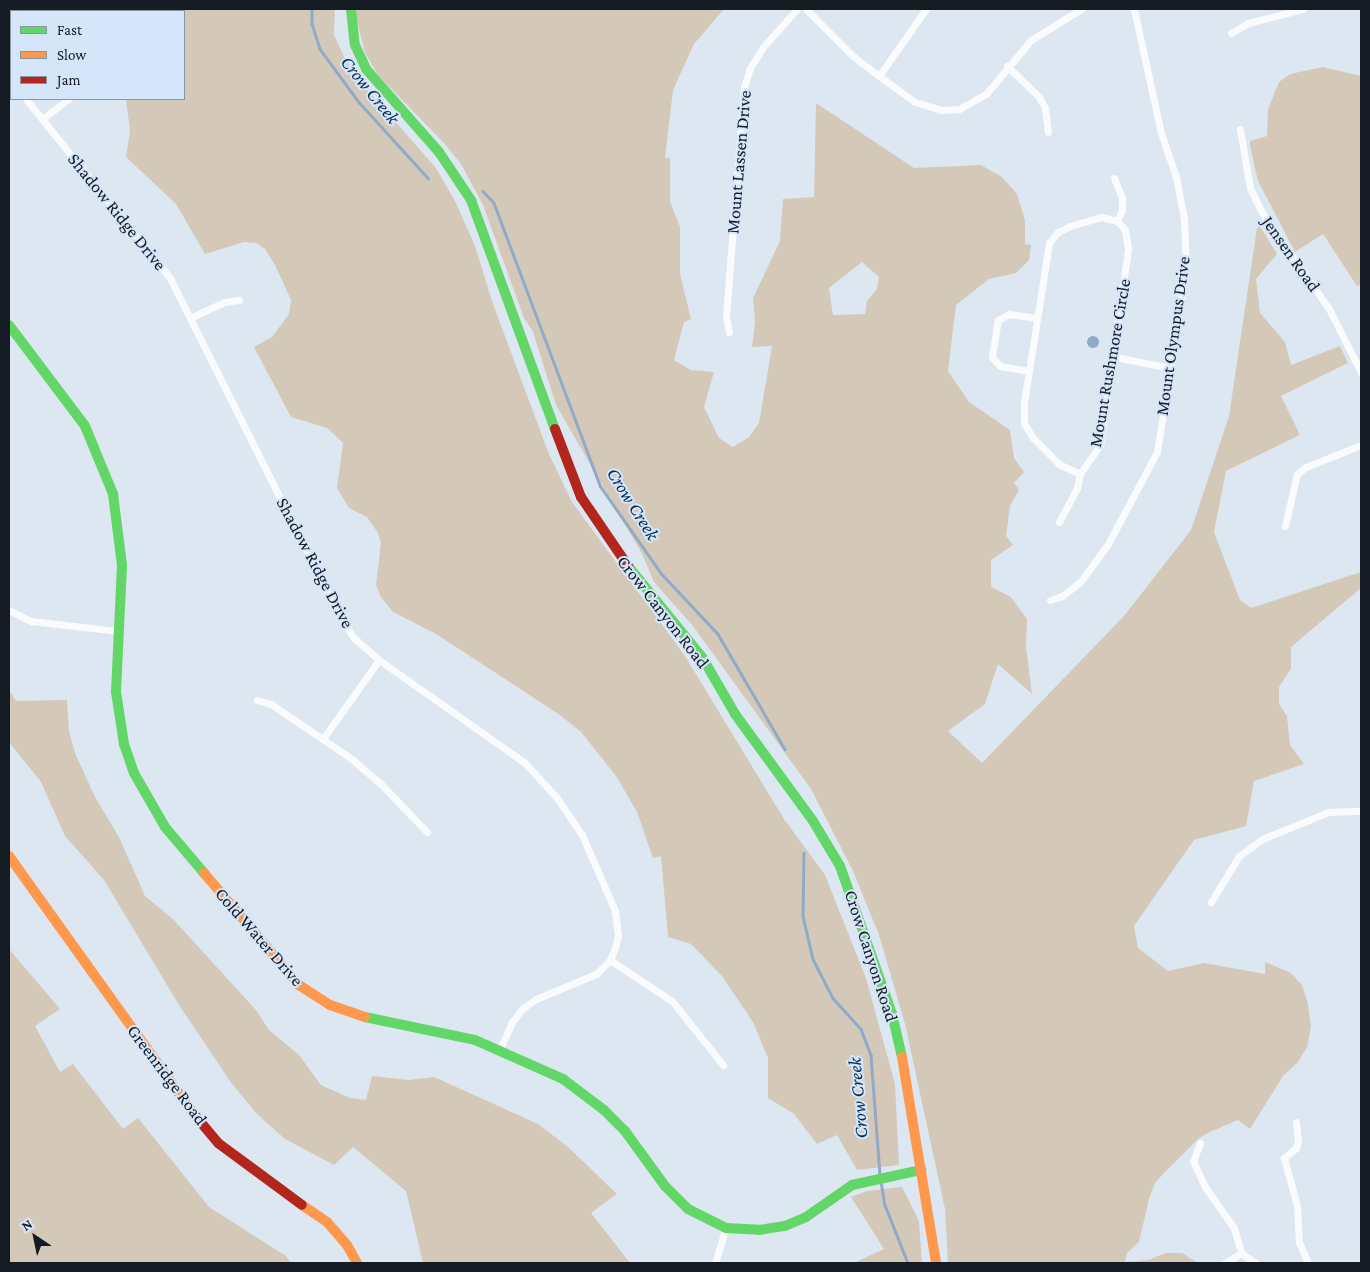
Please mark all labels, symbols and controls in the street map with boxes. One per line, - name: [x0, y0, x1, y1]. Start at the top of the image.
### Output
- legend: [10, 10, 185, 100]
- text: Fast: [57, 22, 82, 38]
- text: Slow: [57, 47, 86, 63]
- water label: Crow Creek: [336, 51, 404, 129]
- text: Jam: [57, 72, 80, 88]
- street label: Mount Lassen Drive: [722, 89, 756, 235]
- street label: Shadow Ridge Drive: [63, 149, 171, 275]
- street label: Jensen Road: [1257, 212, 1325, 296]
- street label: Mount Olympus Drive: [1151, 255, 1195, 417]
- street label: Mount Rushmore Circle: [1085, 277, 1135, 449]
- water label: Crow Creek: [602, 463, 664, 545]
- street label: Shadow Ridge Drive: [272, 494, 358, 632]
- street label: Crow Canyon Road: [612, 551, 714, 673]
- street label: Cold Water Drive: [210, 883, 308, 991]
- street label: Crow Canyon Road: [840, 887, 902, 1025]
- street label: Greenridge Road: [122, 1021, 212, 1129]
- water label: Crow Creek: [843, 1056, 873, 1140]
- north arrow: [10, 1212, 60, 1262]
- text: N: [18, 1215, 35, 1234]

